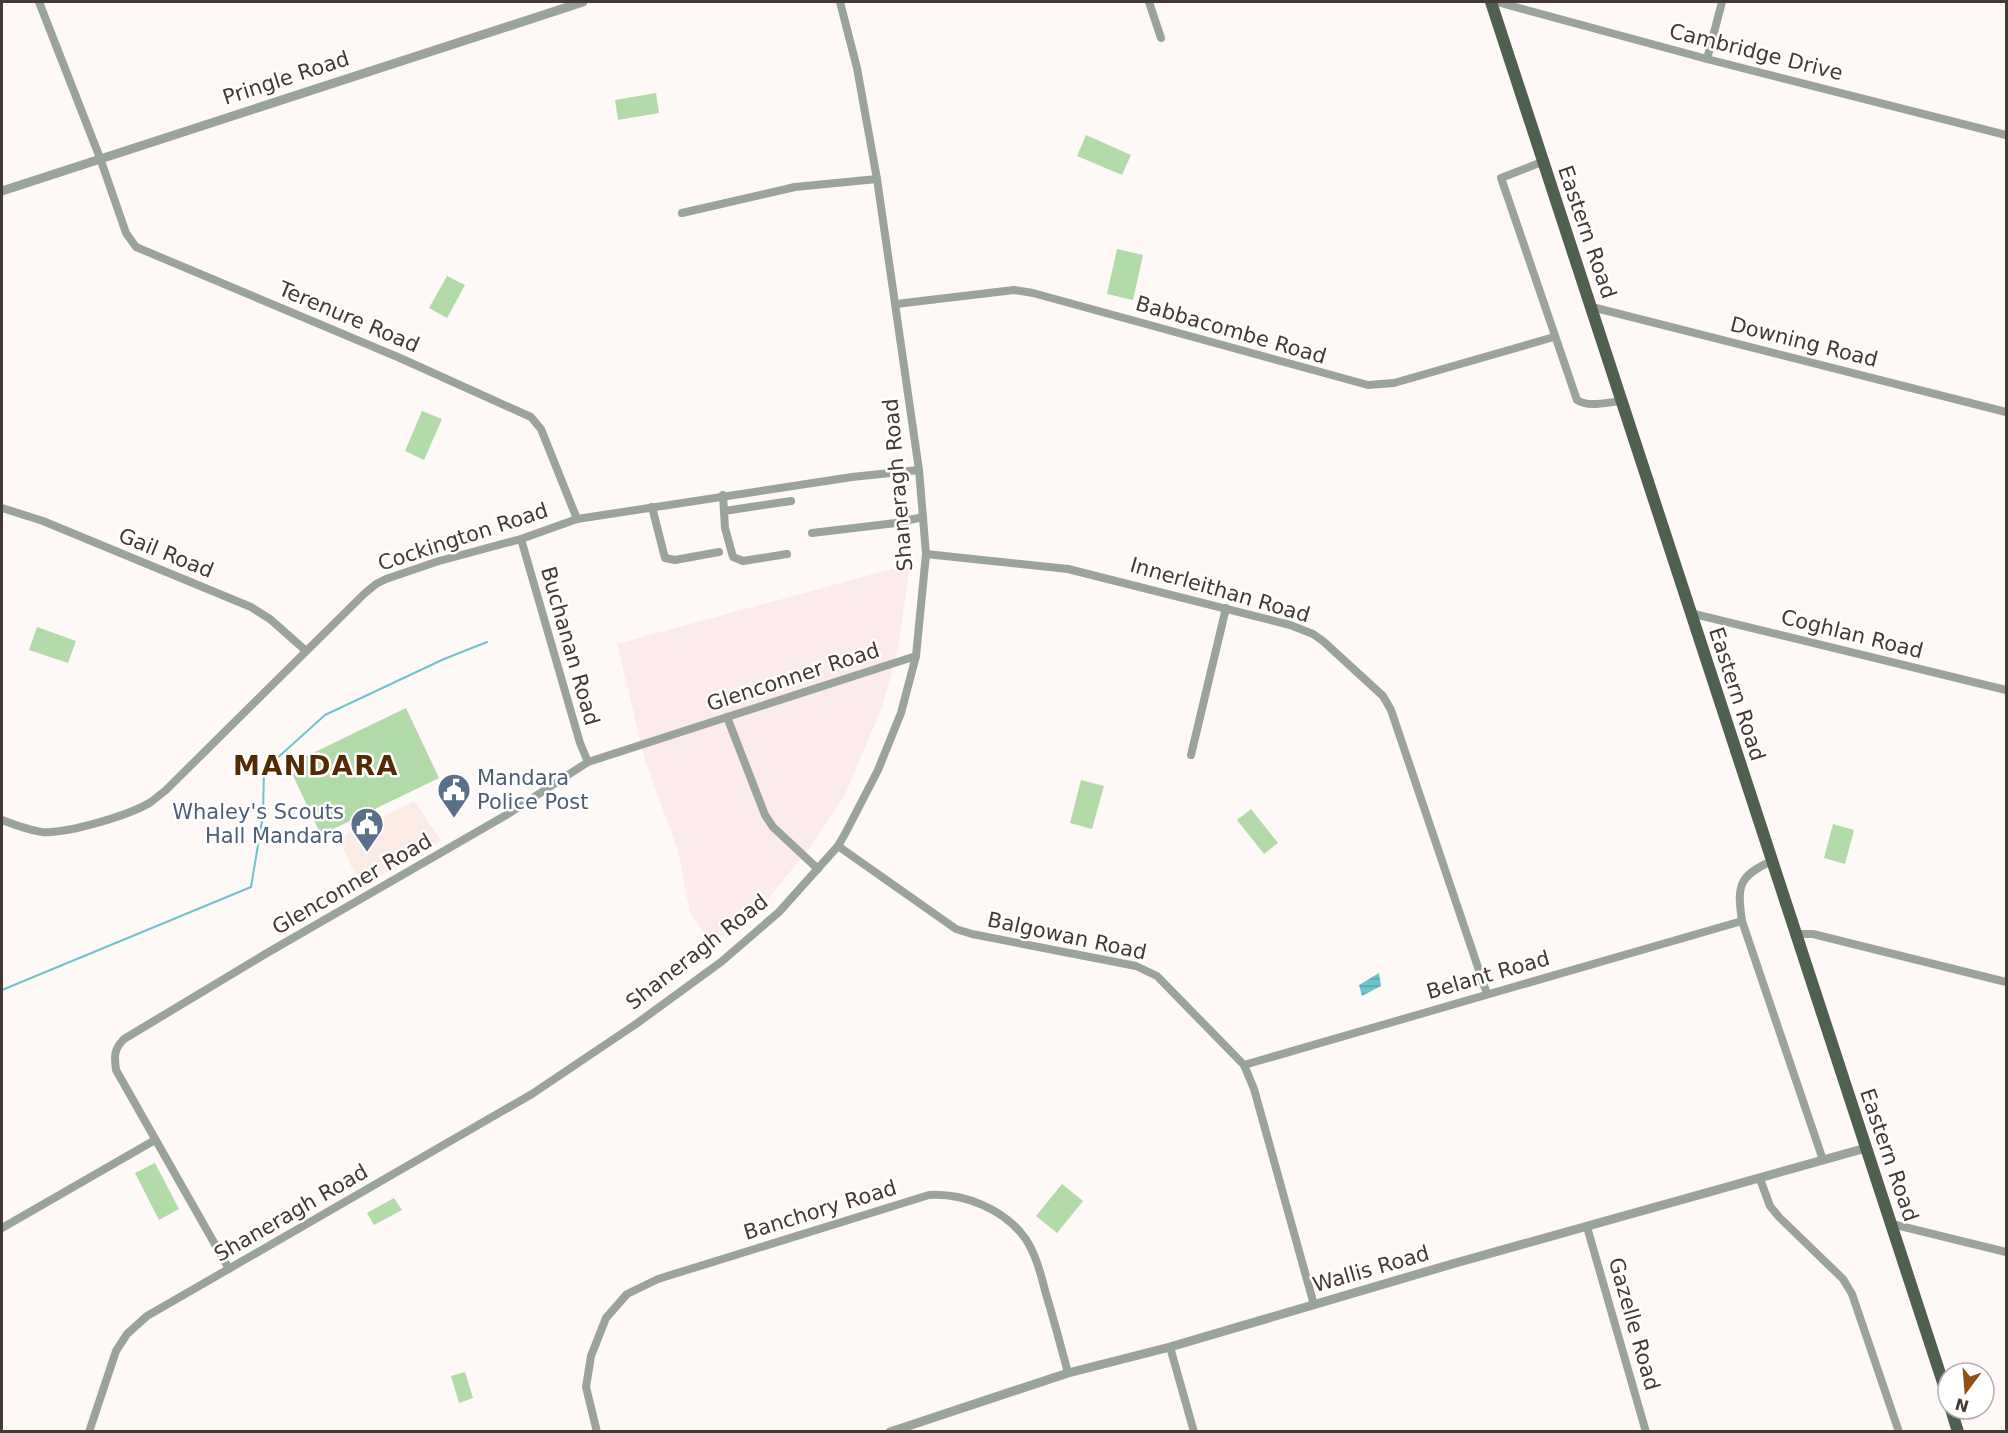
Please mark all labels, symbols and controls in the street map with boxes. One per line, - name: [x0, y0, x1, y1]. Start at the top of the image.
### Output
- street label: Cambridge Drive: [1667, 19, 1845, 85]
- street label: Pringle Road: [220, 46, 352, 110]
- street label: Eastern Road: [1553, 162, 1621, 302]
- street label: Terenure Road: [274, 276, 423, 357]
- street label: Babbacombe Road: [1133, 291, 1329, 369]
- street label: Downing Road: [1728, 312, 1880, 372]
- street label: Shaneragh Road: [878, 398, 918, 572]
- street label: Cockington Road: [375, 498, 551, 576]
- street label: Gail Road: [115, 523, 217, 583]
- street label: Innerleithan Road: [1127, 553, 1313, 627]
- street label: Buchanan Road: [536, 564, 604, 728]
- street label: Coghlan Road: [1778, 605, 1926, 663]
- street label: Eastern Road: [1704, 624, 1770, 764]
- street label: Glenconner Road: [704, 638, 882, 716]
- district label: MANDARA: [233, 750, 399, 781]
- place label: Mandara Police Post: [477, 766, 589, 814]
- public building icon: Mandara Police Post: [436, 772, 472, 819]
- place label: Whaley's Scouts Hall Mandara: [172, 800, 344, 848]
- public building icon: Whaley's Scouts Hall Mandara: [349, 806, 385, 853]
- street label: Glenconner Road: [268, 829, 436, 939]
- street label: Shaneragh Road: [621, 889, 773, 1015]
- street label: Balgowan Road: [985, 907, 1149, 965]
- street label: Belant Road: [1424, 946, 1552, 1004]
- street label: Eastern Road: [1855, 1085, 1923, 1225]
- street label: Shaneragh Road: [210, 1159, 372, 1267]
- street label: Banchory Road: [741, 1175, 899, 1245]
- street label: Wallis Road: [1310, 1241, 1432, 1297]
- street label: Gazelle Road: [1604, 1255, 1664, 1393]
- north arrow: [1936, 1361, 1996, 1421]
- text: N: [1953, 1394, 1971, 1416]

